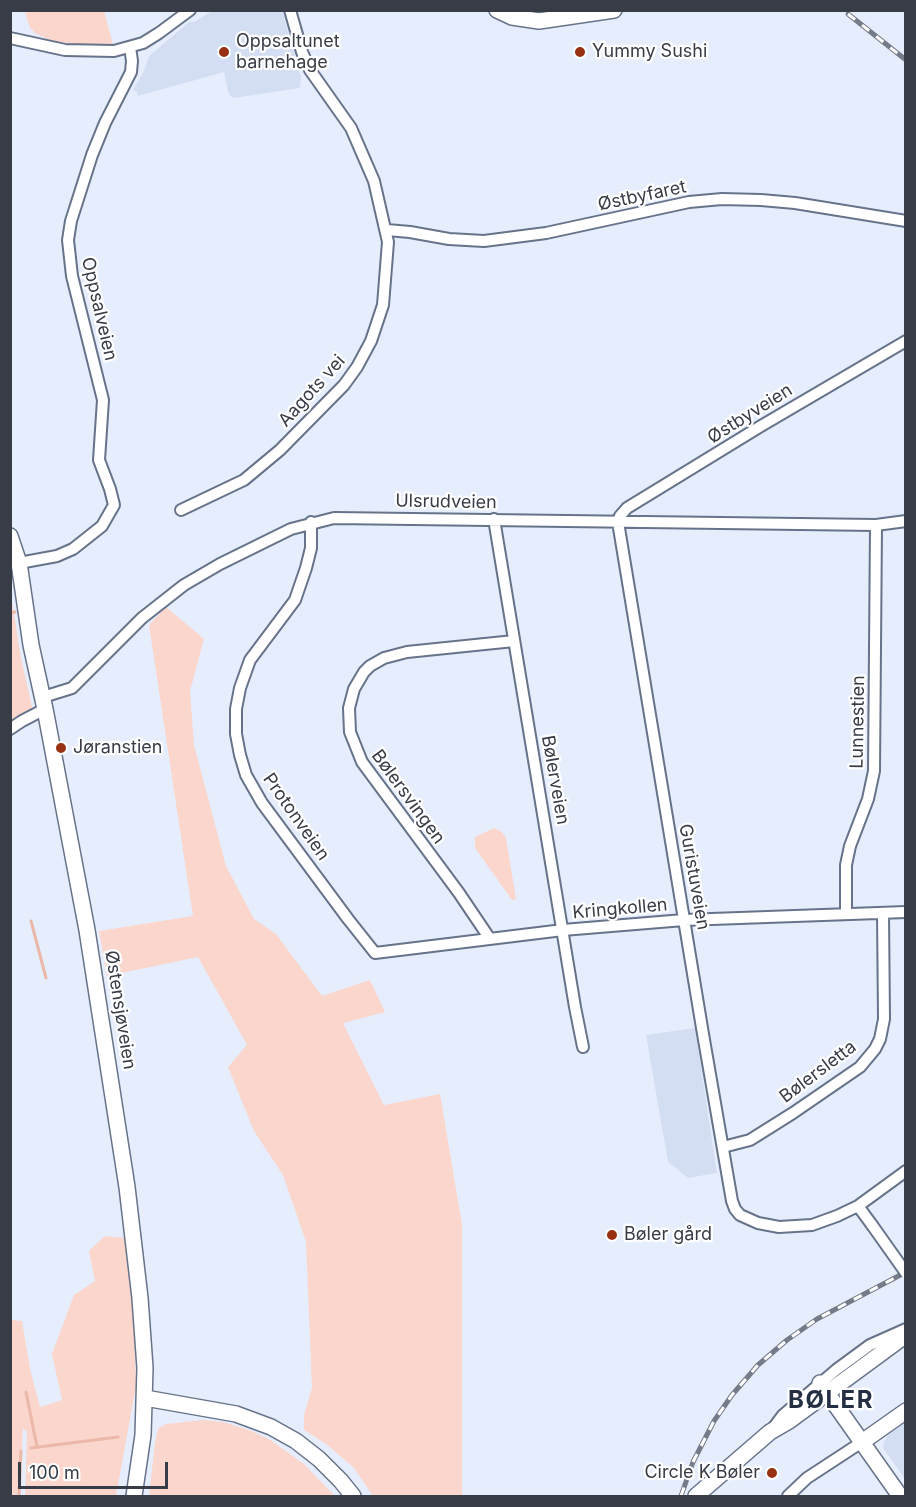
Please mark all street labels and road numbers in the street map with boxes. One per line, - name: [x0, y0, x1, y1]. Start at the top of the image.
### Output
- street label: Østbyfaret: [596, 176, 688, 216]
- street label: Oppsalveien: [77, 255, 121, 363]
- street label: Aagots vei: [274, 351, 350, 431]
- street label: Østbyveien: [704, 379, 796, 449]
- street label: Ulsrudveien: [395, 490, 497, 514]
- street label: Lunnestien: [846, 675, 870, 769]
- street label: Bølerveien: [537, 734, 573, 826]
- street label: Bølersvingen: [367, 746, 449, 848]
- street label: Protonveien: [258, 769, 334, 865]
- street label: Guristuveien: [674, 822, 714, 932]
- street label: Kringkollen: [572, 894, 668, 924]
- street label: Østensjøveien: [100, 949, 140, 1071]
- street label: Bølersletta: [776, 1036, 860, 1108]

